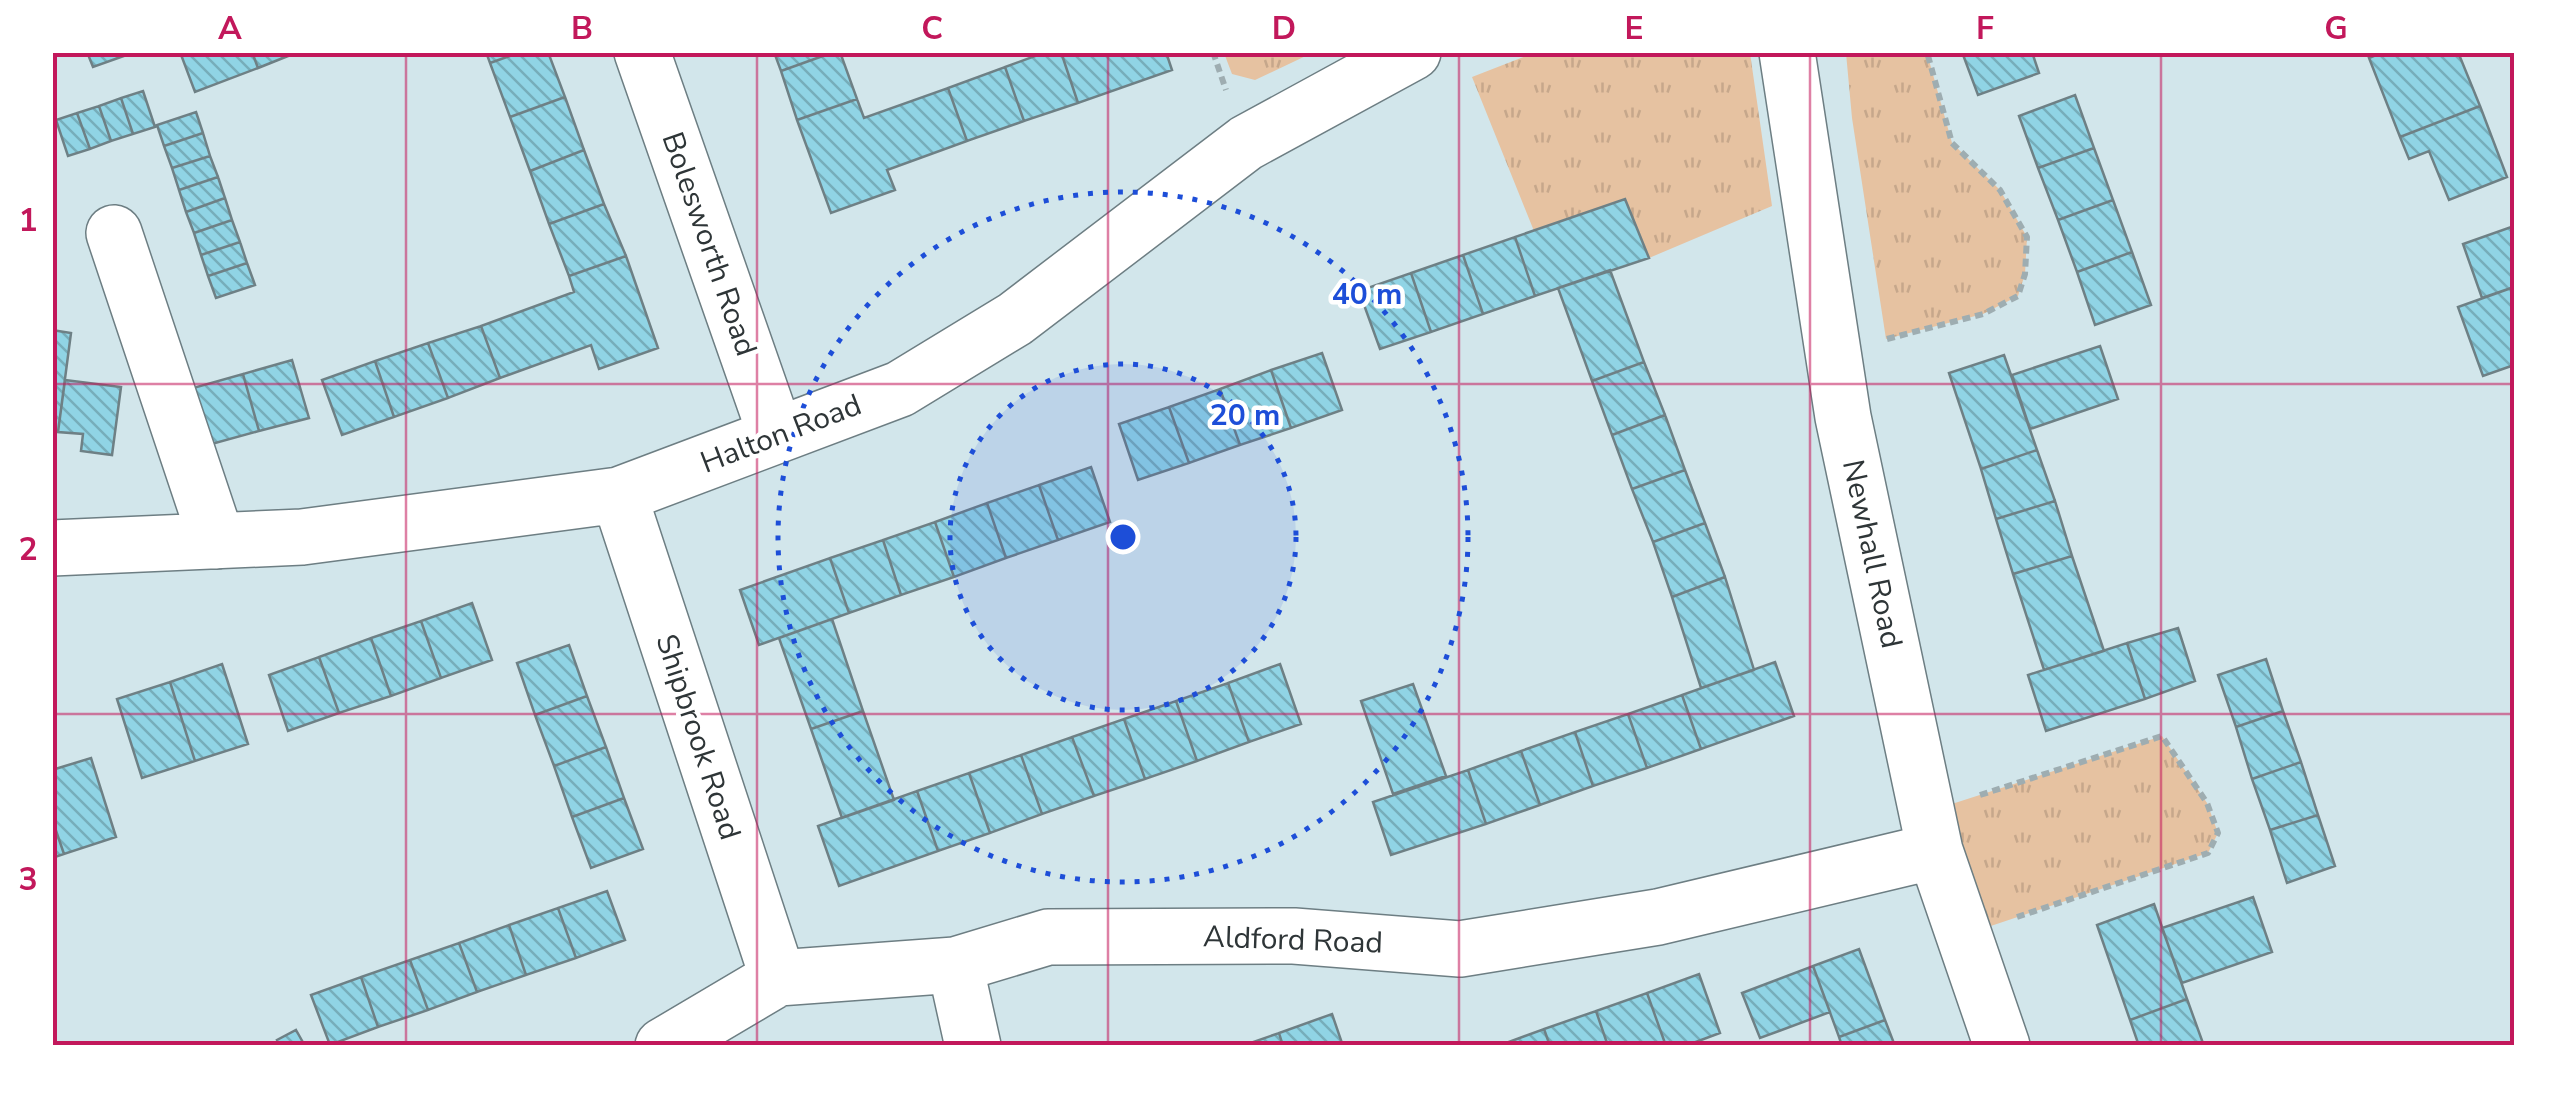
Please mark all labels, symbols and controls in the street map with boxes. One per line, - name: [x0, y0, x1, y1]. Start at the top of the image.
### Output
- text: A: [218, 7, 242, 50]
- text: B: [571, 7, 593, 50]
- text: C: [921, 7, 943, 50]
- text: D: [1272, 7, 1296, 50]
- text: E: [1624, 7, 1644, 50]
- text: F: [1976, 7, 1994, 50]
- text: G: [2324, 7, 2348, 50]
- street label: Bolesworth Road: [652, 127, 766, 361]
- text: 1: [18, 199, 38, 242]
- text: 40 m: [1332, 274, 1402, 315]
- street label: Halton Road: [695, 385, 867, 483]
- text: 20 m: [1210, 395, 1280, 436]
- street label: Newhall Road: [1832, 456, 1912, 652]
- centre of rings: [1105, 519, 1141, 555]
- text: 2: [18, 528, 38, 571]
- street label: Shipbrook Road: [645, 629, 751, 845]
- text: 3: [18, 858, 38, 901]
- street label: Aldford Road: [1202, 916, 1384, 964]

